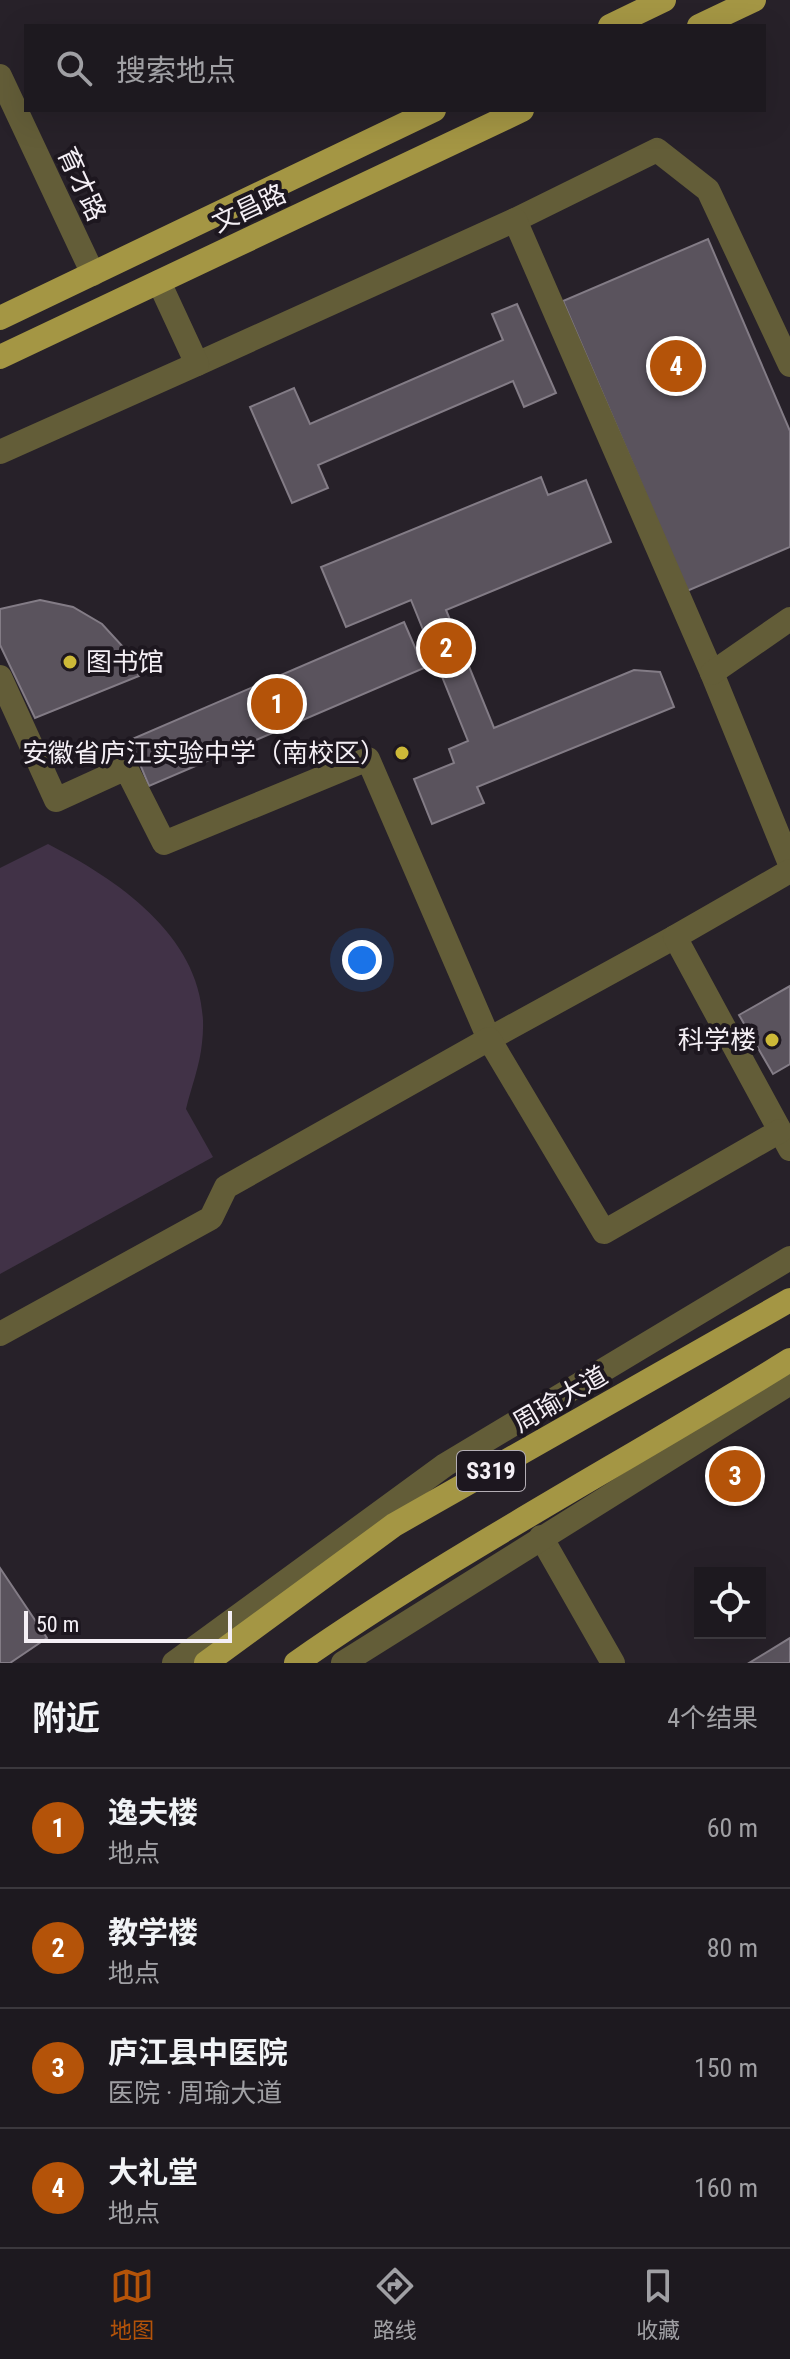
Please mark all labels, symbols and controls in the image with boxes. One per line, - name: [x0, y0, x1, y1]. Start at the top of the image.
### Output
- search box: [24, 24, 766, 112]
- icon: search: [52, 46, 96, 90]
- text: 搜索地点: [116, 53, 236, 88]
- street label: 育才路: [52, 142, 112, 226]
- street label: 文昌路: [207, 178, 291, 238]
- pin: 4: [650, 336, 702, 396]
- pin: 2: [420, 618, 472, 678]
- place label: 图书馆: [86, 647, 164, 677]
- marker: 图书馆: [61, 653, 79, 671]
- pin: 1: [251, 674, 303, 734]
- place label: 安徽省庐江实验中学（南校区）: [22, 738, 386, 768]
- marker: 安徽省庐江实验中学（南校区）: [393, 744, 411, 762]
- your location: [342, 940, 382, 980]
- place label: 科学楼: [678, 1025, 756, 1055]
- marker: 科学楼: [763, 1031, 781, 1049]
- street label: 周瑜大道: [507, 1360, 613, 1438]
- pin: 3: [709, 1446, 761, 1506]
- road number: S319: [457, 1451, 525, 1491]
- map controls: [694, 1567, 766, 1639]
- button: locate: [694, 1567, 766, 1639]
- scale bar: [24, 1607, 232, 1643]
- text: 50 m: [36, 1612, 79, 1637]
- text: 附近: [32, 1698, 100, 1738]
- text: 4个结果: [667, 1703, 758, 1733]
- text: 逸夫楼: [108, 1795, 198, 1830]
- text: 1: [51, 1813, 65, 1843]
- text: 60 m: [707, 1813, 758, 1843]
- text: 地点: [108, 1838, 160, 1868]
- text: 教学楼: [108, 1915, 198, 1950]
- text: 2: [51, 1933, 65, 1963]
- text: 80 m: [707, 1933, 758, 1963]
- text: 地点: [108, 1958, 160, 1988]
- text: 庐江县中医院: [108, 2035, 288, 2070]
- text: 3: [51, 2053, 65, 2083]
- text: 150 m: [694, 2053, 758, 2083]
- text: 医院 · 周瑜大道: [108, 2078, 282, 2108]
- text: 大礼堂: [108, 2155, 198, 2190]
- text: 4: [51, 2173, 65, 2203]
- text: 160 m: [694, 2173, 758, 2203]
- text: 地点: [108, 2198, 160, 2228]
- tab: 地图: [110, 2264, 154, 2344]
- tab: 路线: [373, 2264, 417, 2344]
- tab: 收藏: [636, 2264, 680, 2344]

